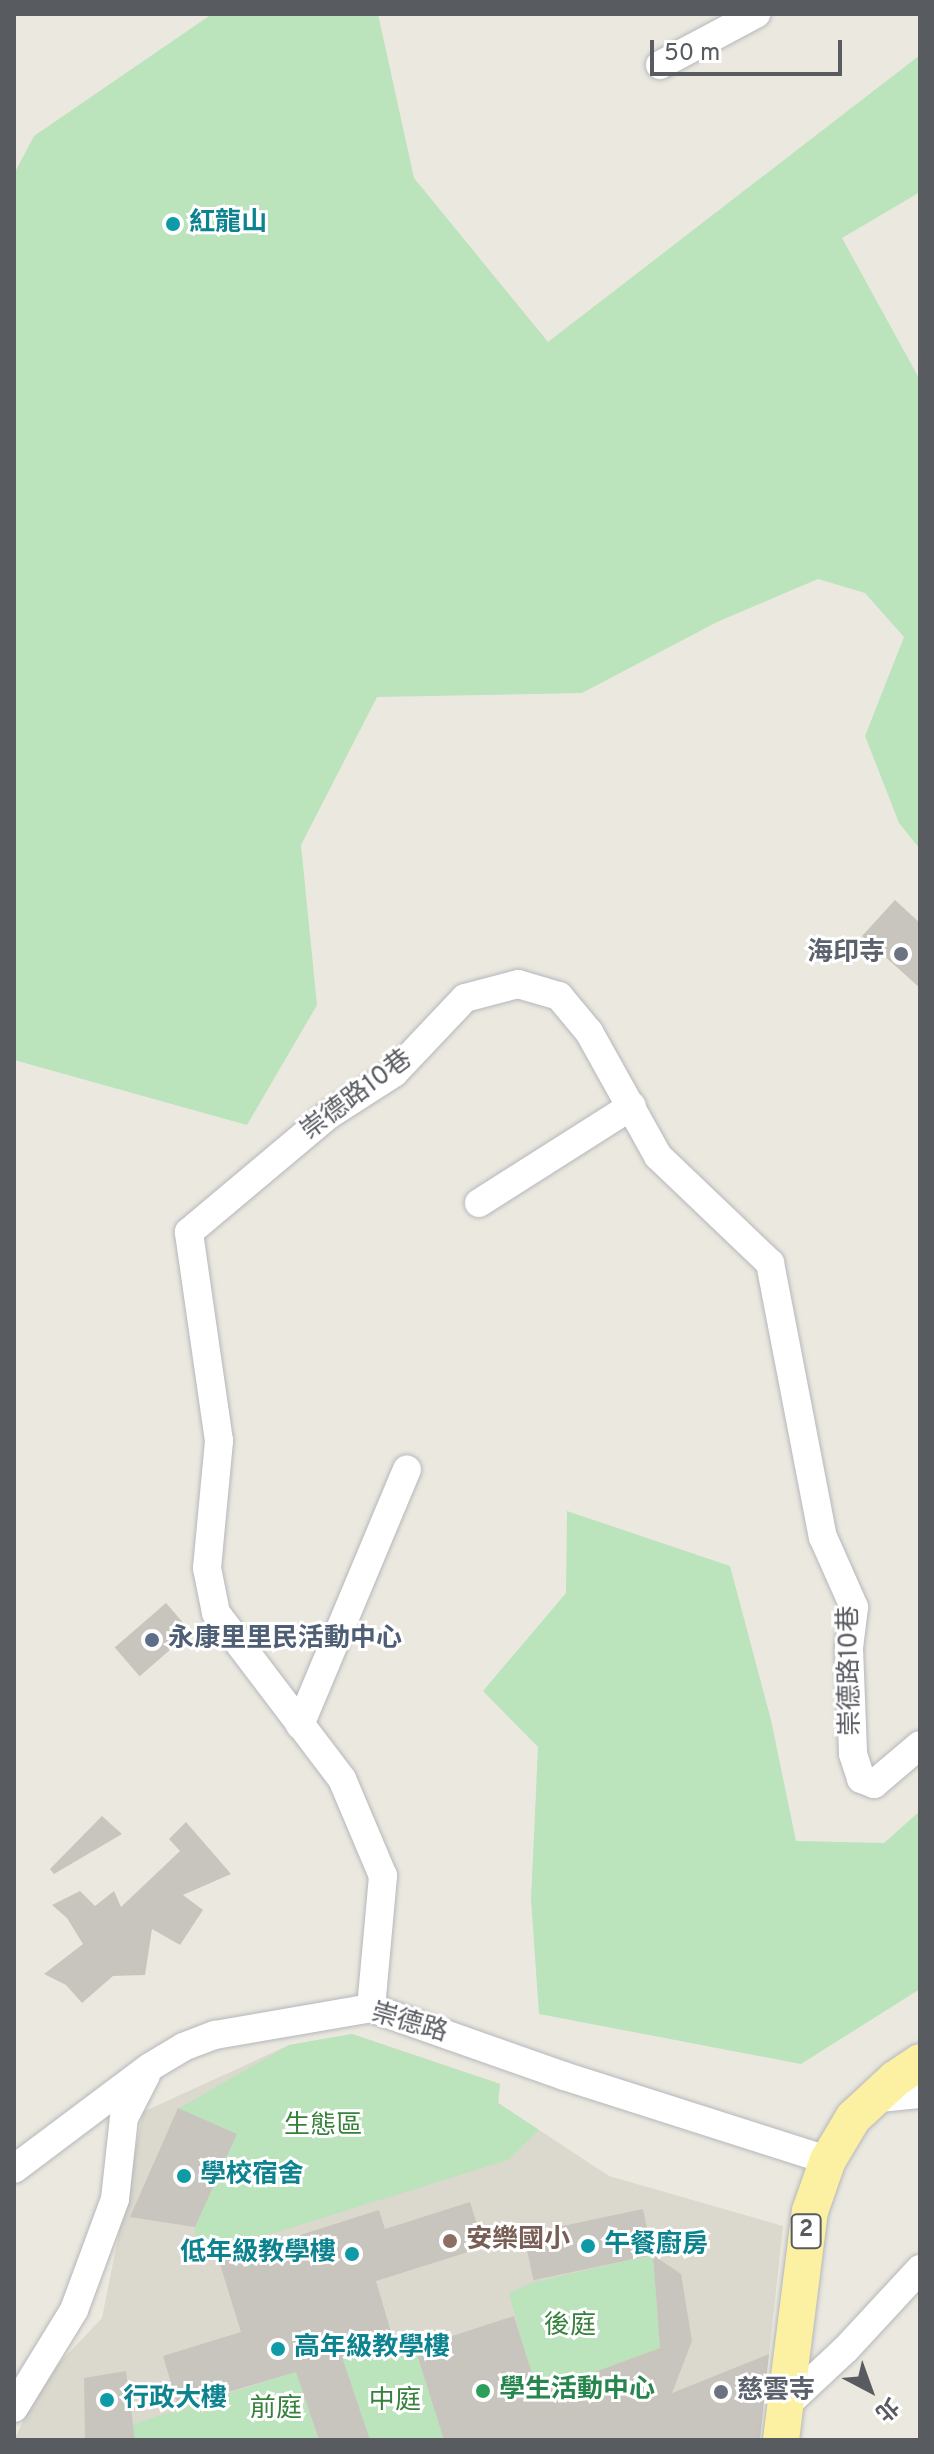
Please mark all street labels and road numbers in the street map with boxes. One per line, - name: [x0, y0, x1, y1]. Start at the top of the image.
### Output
- street label: 崇德路10巷: [296, 1044, 418, 1148]
- street label: 崇德路10巷: [834, 1606, 868, 1736]
- street label: 崇德路: [367, 1998, 451, 2050]
- road number: 2: [790, 2211, 822, 2251]

